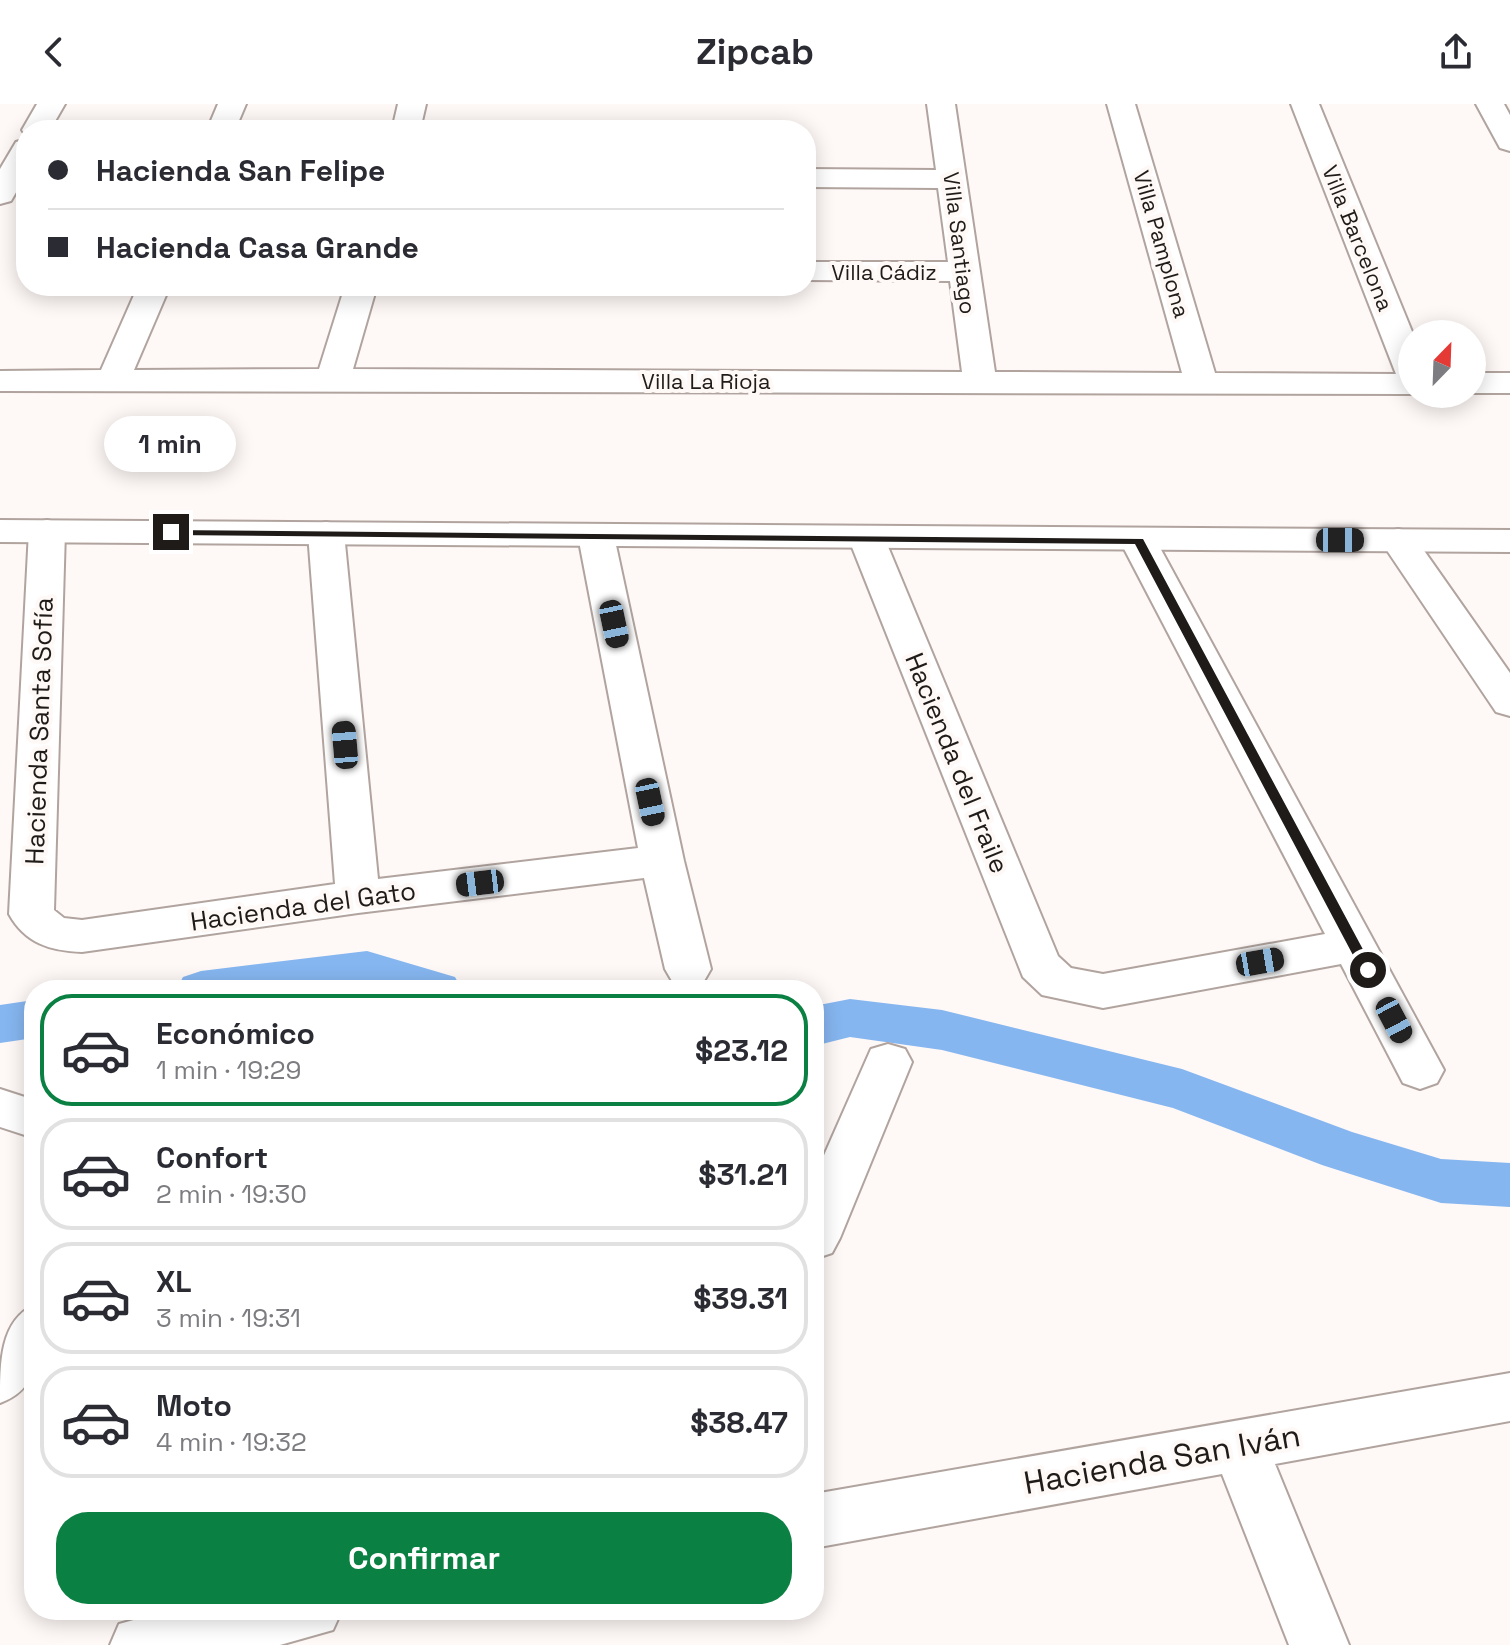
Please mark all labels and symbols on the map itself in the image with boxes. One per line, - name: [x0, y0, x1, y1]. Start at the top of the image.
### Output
- street label: Villa Barcelona: [1316, 161, 1400, 315]
- street label: Villa Pamplona: [1128, 167, 1196, 321]
- street label: Villa Santiago: [937, 170, 983, 316]
- street label: Villa Cádiz: [831, 258, 937, 286]
- north arrow: [1398, 320, 1486, 408]
- street label: Villa La Rioja: [641, 367, 771, 395]
- callout: 1 min: [105, 416, 237, 472]
- route end: [153, 514, 189, 550]
- car: [1316, 528, 1364, 552]
- street label: Hacienda Santa Sofía: [17, 597, 61, 865]
- car: [597, 598, 631, 650]
- street label: Hacienda del Fraile: [897, 648, 1017, 878]
- car: [331, 720, 359, 770]
- car: [633, 776, 667, 828]
- car: [455, 868, 505, 898]
- street label: Hacienda del Gato: [188, 873, 418, 939]
- car: [1234, 946, 1286, 978]
- route start: [1350, 952, 1386, 988]
- car: [1372, 993, 1416, 1047]
- street label: Hacienda San Iván: [1021, 1415, 1303, 1503]

